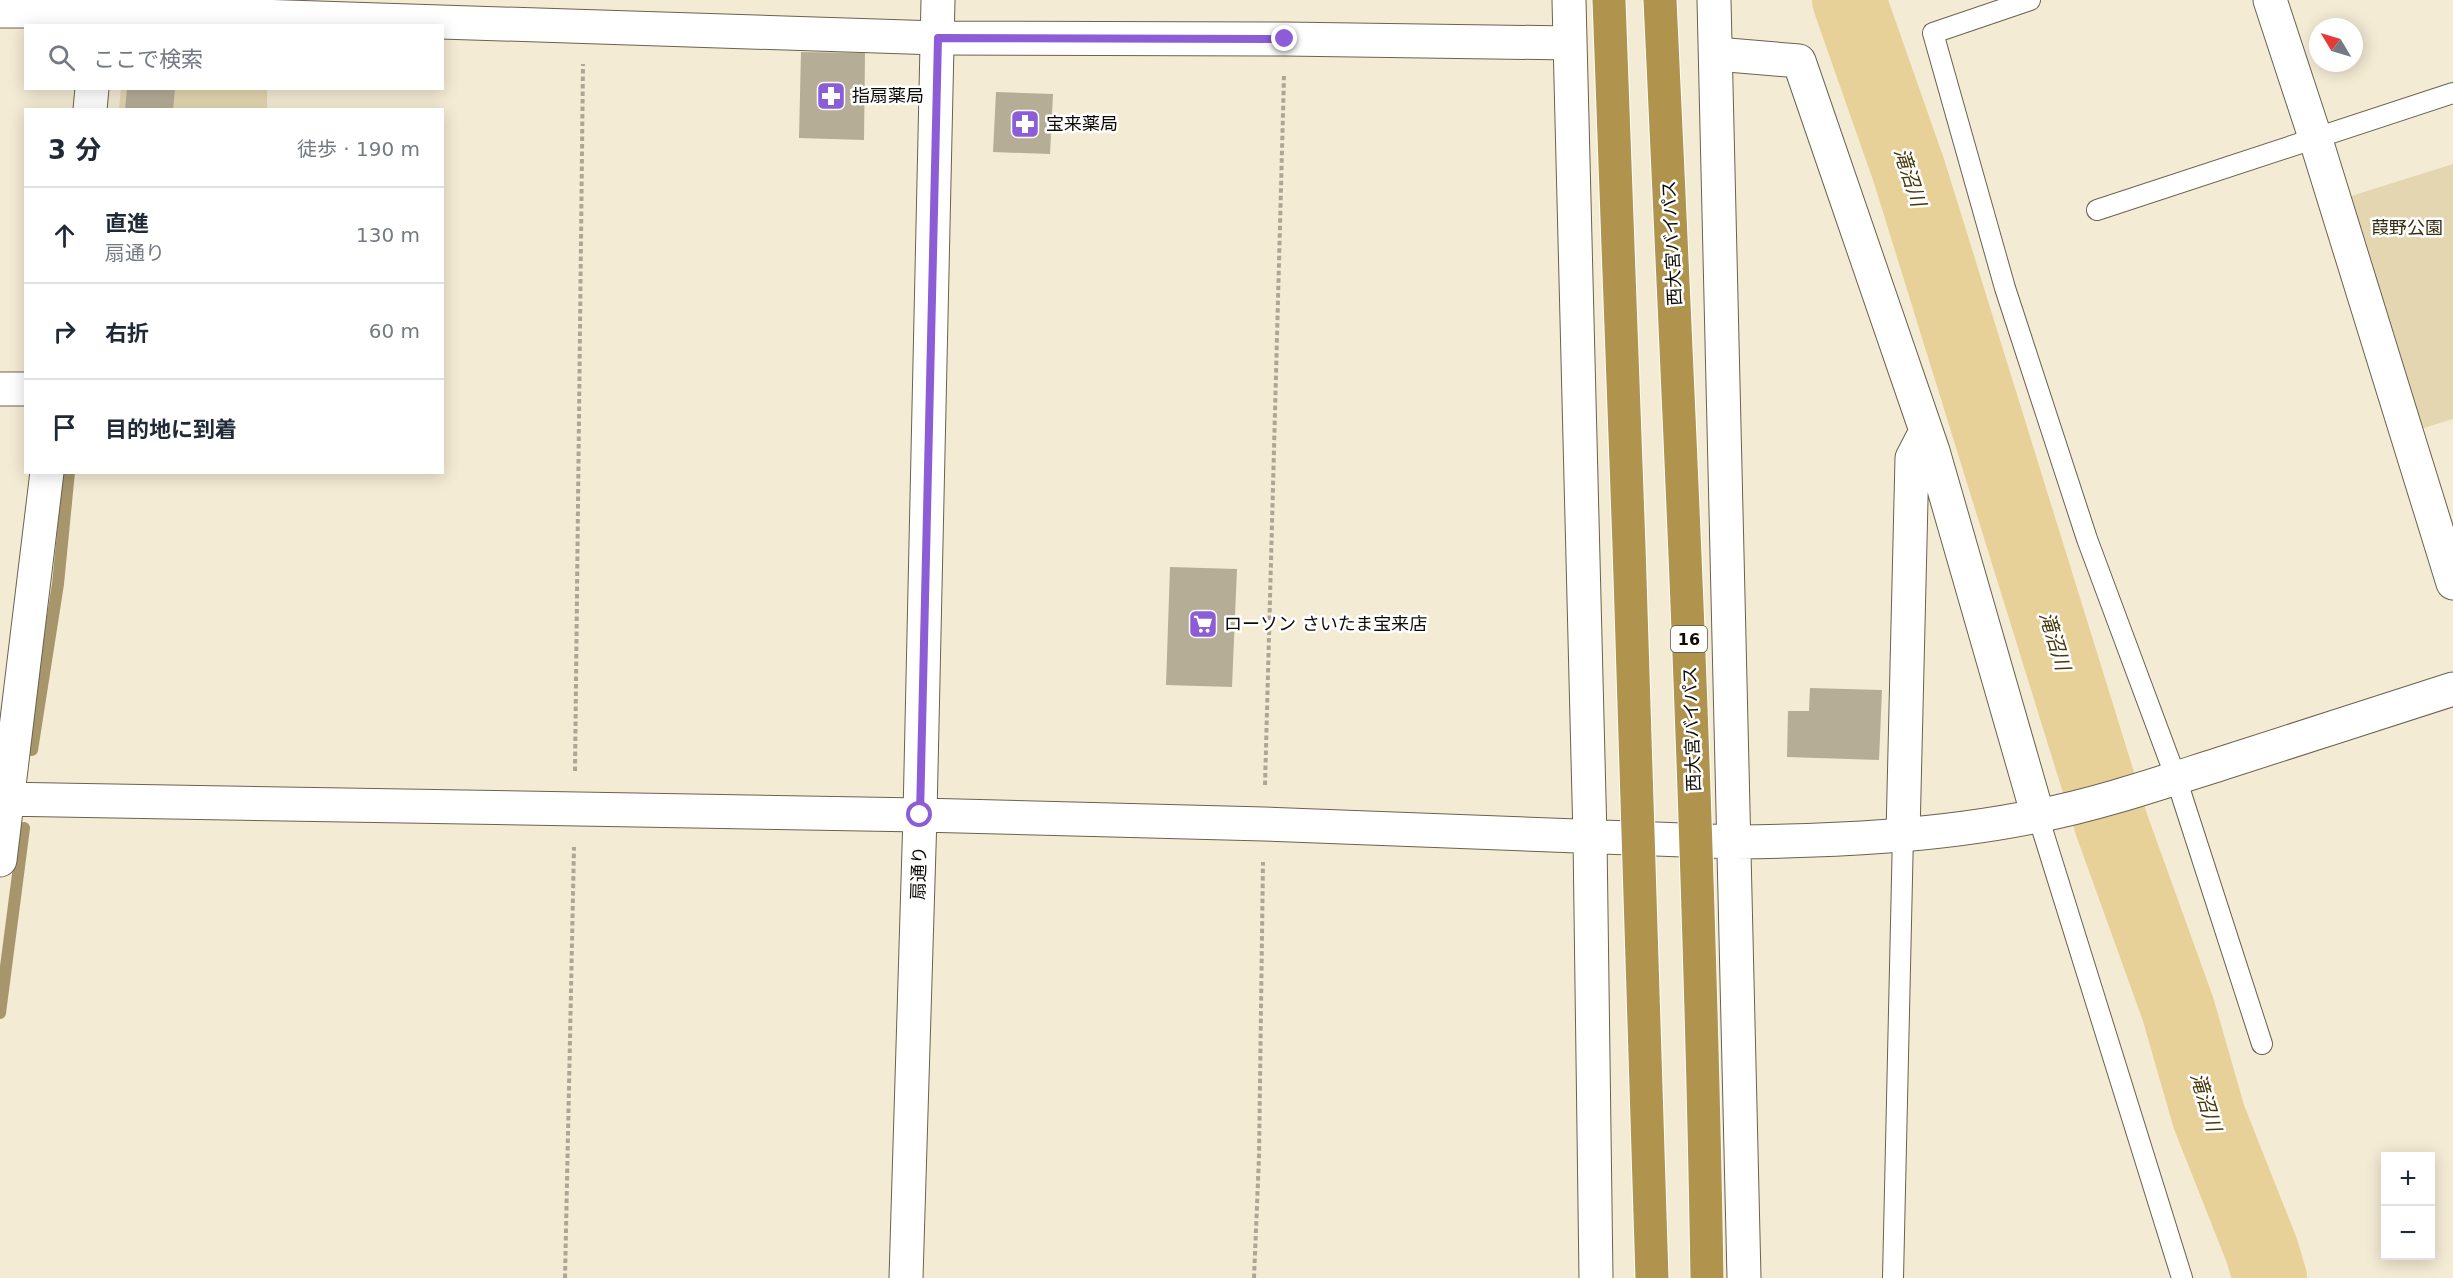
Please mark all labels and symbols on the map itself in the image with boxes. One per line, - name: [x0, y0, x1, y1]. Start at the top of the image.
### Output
- north arrow: [2309, 18, 2363, 72]
- route end: [1271, 25, 1297, 51]
- pharmacy icon: 指扇薬局: [815, 80, 847, 112]
- place label: 指扇薬局: [852, 85, 924, 106]
- pharmacy icon: 宝来薬局: [1009, 108, 1041, 140]
- place label: 宝来薬局: [1046, 113, 1118, 134]
- water label: 滝沼川: [1889, 145, 1931, 211]
- street label: 西大宮バイパス: [1658, 180, 1685, 306]
- park label: 葭野公園: [2371, 217, 2443, 238]
- supermarket icon: ローソン さいたま宝来店: [1187, 608, 1219, 640]
- water label: 滝沼川: [2035, 609, 2076, 675]
- place label: ローソン さいたま宝来店: [1224, 613, 1427, 634]
- road number: 16: [1671, 626, 1707, 652]
- street label: 西大宮バイパス: [1679, 666, 1704, 792]
- route start: [906, 801, 932, 827]
- street label: 扇通り: [907, 846, 930, 900]
- water label: 滝沼川: [2186, 1070, 2227, 1136]

